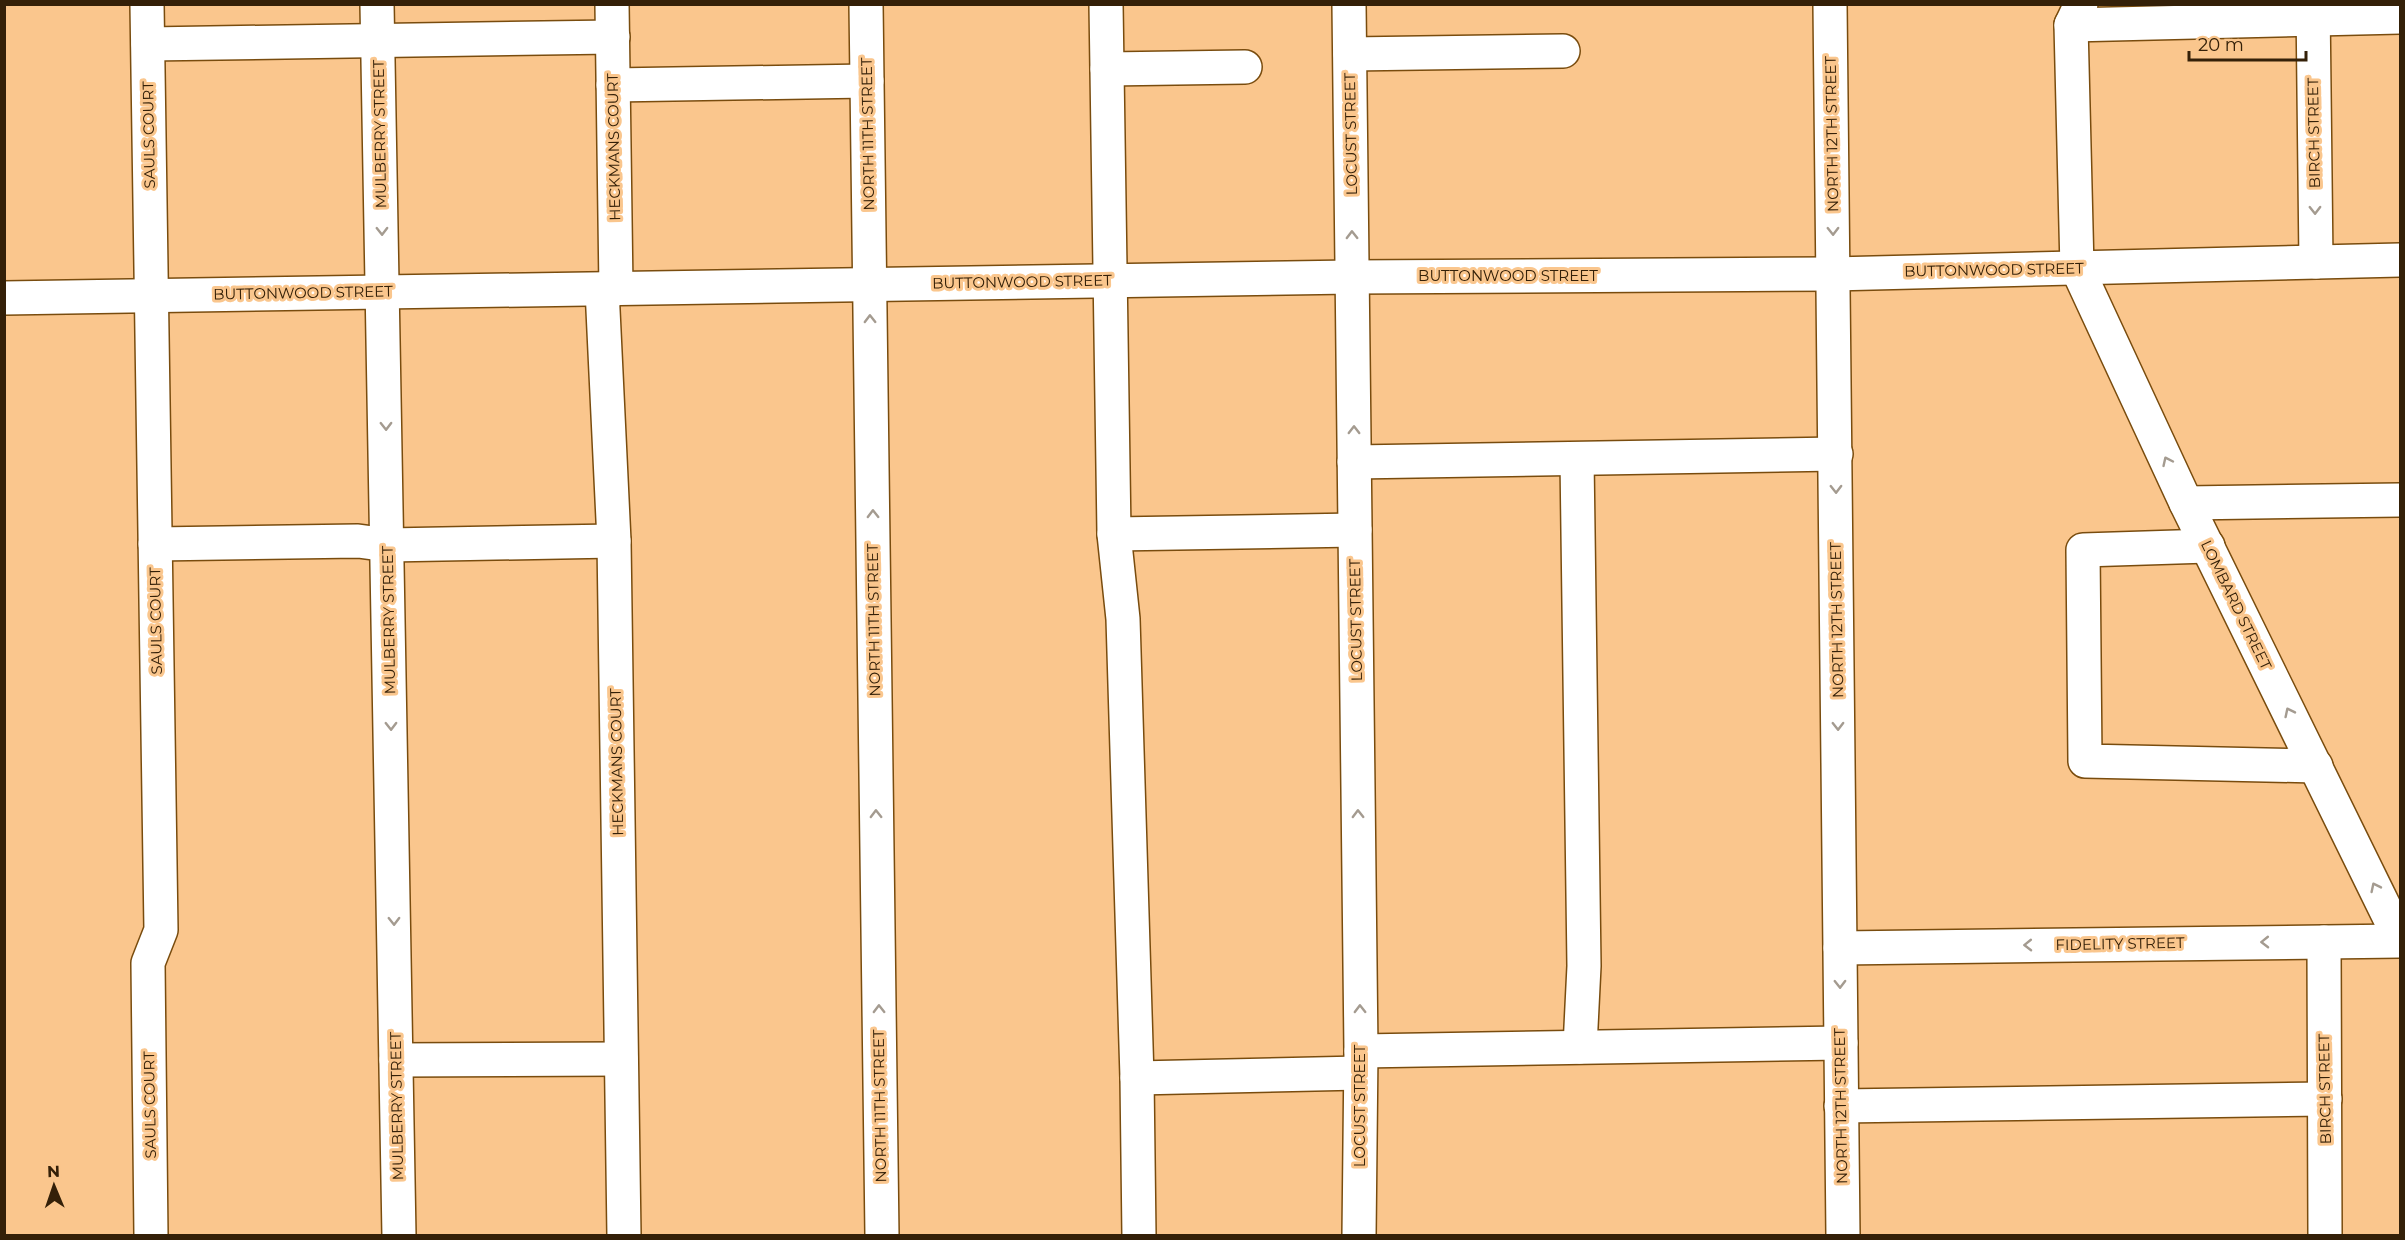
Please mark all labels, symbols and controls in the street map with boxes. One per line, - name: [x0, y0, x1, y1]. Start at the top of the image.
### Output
- scale bar: [2189, 24, 2306, 62]
- text: 20 m: [2198, 34, 2244, 56]
- street label: NORTH 12TH STREET: [1821, 55, 1842, 212]
- street label: NORTH 11TH STREET: [857, 57, 878, 211]
- street label: MULBERRY STREET: [369, 59, 390, 208]
- street label: LOCUST STREET: [1340, 72, 1361, 195]
- street label: HECKMANS COURT: [603, 73, 624, 221]
- street label: BIRCH STREET: [2303, 77, 2324, 188]
- street label: SAULS COURT: [138, 81, 159, 189]
- one-way arrow: [2309, 205, 2321, 214]
- one-way arrow: [376, 226, 389, 235]
- one-way arrow: [1827, 226, 1839, 235]
- one-way arrow: [1346, 231, 1358, 240]
- street label: BUTTONWOOD STREET: [1904, 258, 2084, 281]
- street label: BUTTONWOOD STREET: [1418, 266, 1598, 285]
- street label: BUTTONWOOD STREET: [932, 270, 1112, 293]
- street label: BUTTONWOOD STREET: [213, 281, 393, 304]
- one-way arrow: [864, 315, 876, 324]
- one-way arrow: [380, 421, 392, 430]
- one-way arrow: [1348, 426, 1360, 435]
- one-way arrow: [2162, 456, 2174, 467]
- one-way arrow: [1830, 484, 1842, 493]
- one-way arrow: [867, 510, 879, 519]
- street label: LOMBARD STREET: [2197, 537, 2276, 673]
- street label: NORTH 12TH STREET: [1826, 541, 1847, 698]
- street label: NORTH 11TH STREET: [863, 543, 884, 697]
- street label: MULBERRY STREET: [378, 545, 399, 694]
- street label: LOCUST STREET: [1345, 558, 1366, 681]
- street label: SAULS COURT: [145, 567, 166, 675]
- street label: HECKMANS COURT: [606, 688, 627, 836]
- one-way arrow: [2285, 707, 2296, 718]
- one-way arrow: [385, 721, 397, 730]
- one-way arrow: [1832, 721, 1844, 730]
- one-way arrow: [870, 810, 883, 819]
- one-way arrow: [1352, 810, 1364, 819]
- one-way arrow: [2370, 882, 2382, 893]
- one-way arrow: [388, 916, 400, 925]
- street label: FIDELITY STREET: [2055, 933, 2185, 954]
- one-way arrow: [2261, 936, 2270, 949]
- one-way arrow: [2024, 939, 2033, 951]
- one-way arrow: [1834, 979, 1846, 988]
- one-way arrow: [873, 1005, 885, 1014]
- one-way arrow: [1354, 1005, 1366, 1014]
- street label: NORTH 12TH STREET: [1830, 1027, 1851, 1184]
- street label: NORTH 11TH STREET: [869, 1029, 890, 1183]
- street label: MULBERRY STREET: [386, 1031, 407, 1180]
- street label: BIRCH STREET: [2314, 1033, 2335, 1144]
- street label: LOCUST STREET: [1350, 1044, 1369, 1167]
- street label: SAULS COURT: [139, 1051, 160, 1159]
- north arrow: [24, 1156, 84, 1216]
- text: N: [47, 1162, 60, 1181]

